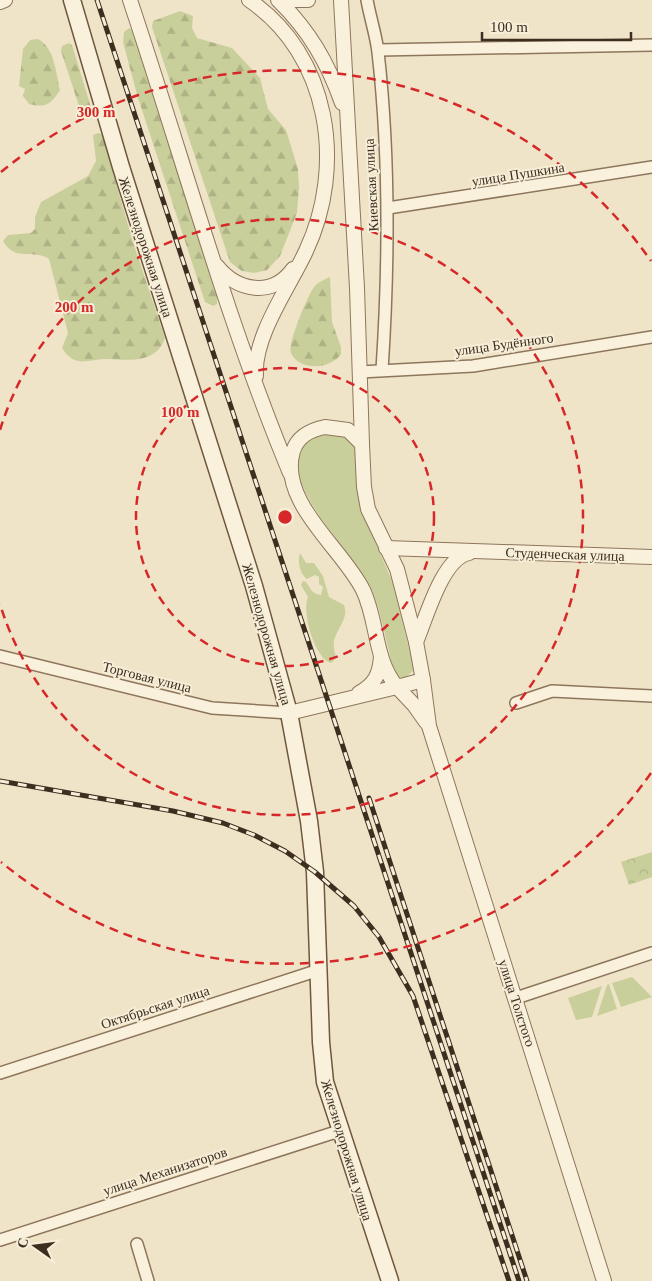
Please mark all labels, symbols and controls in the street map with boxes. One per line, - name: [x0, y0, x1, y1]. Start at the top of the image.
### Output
- scale bar: [482, 10, 631, 42]
- text: 100 m: [490, 19, 528, 35]
- text: 300 m: [77, 104, 116, 120]
- street label: Киевская улица: [362, 137, 381, 232]
- street label: улица Пушкина: [470, 160, 566, 189]
- street label: Железнодорожная улица: [116, 175, 176, 320]
- text: 200 m: [55, 299, 94, 315]
- street label: улица Будённого: [454, 330, 554, 359]
- text: 100 m: [161, 404, 200, 420]
- centre of rings: [276, 508, 294, 526]
- street label: Студенческая улица: [505, 545, 626, 564]
- street label: Железнодорожная улица: [239, 562, 294, 707]
- street label: Торговая улица: [101, 659, 194, 696]
- street label: улица Толстого: [495, 958, 538, 1049]
- street label: Октябрьская улица: [99, 983, 212, 1032]
- street label: Железнодорожная улица: [318, 1078, 375, 1223]
- street label: улица Механизаторов: [101, 1144, 229, 1199]
- north arrow: [10, 1221, 60, 1271]
- text: С: [14, 1236, 31, 1250]

